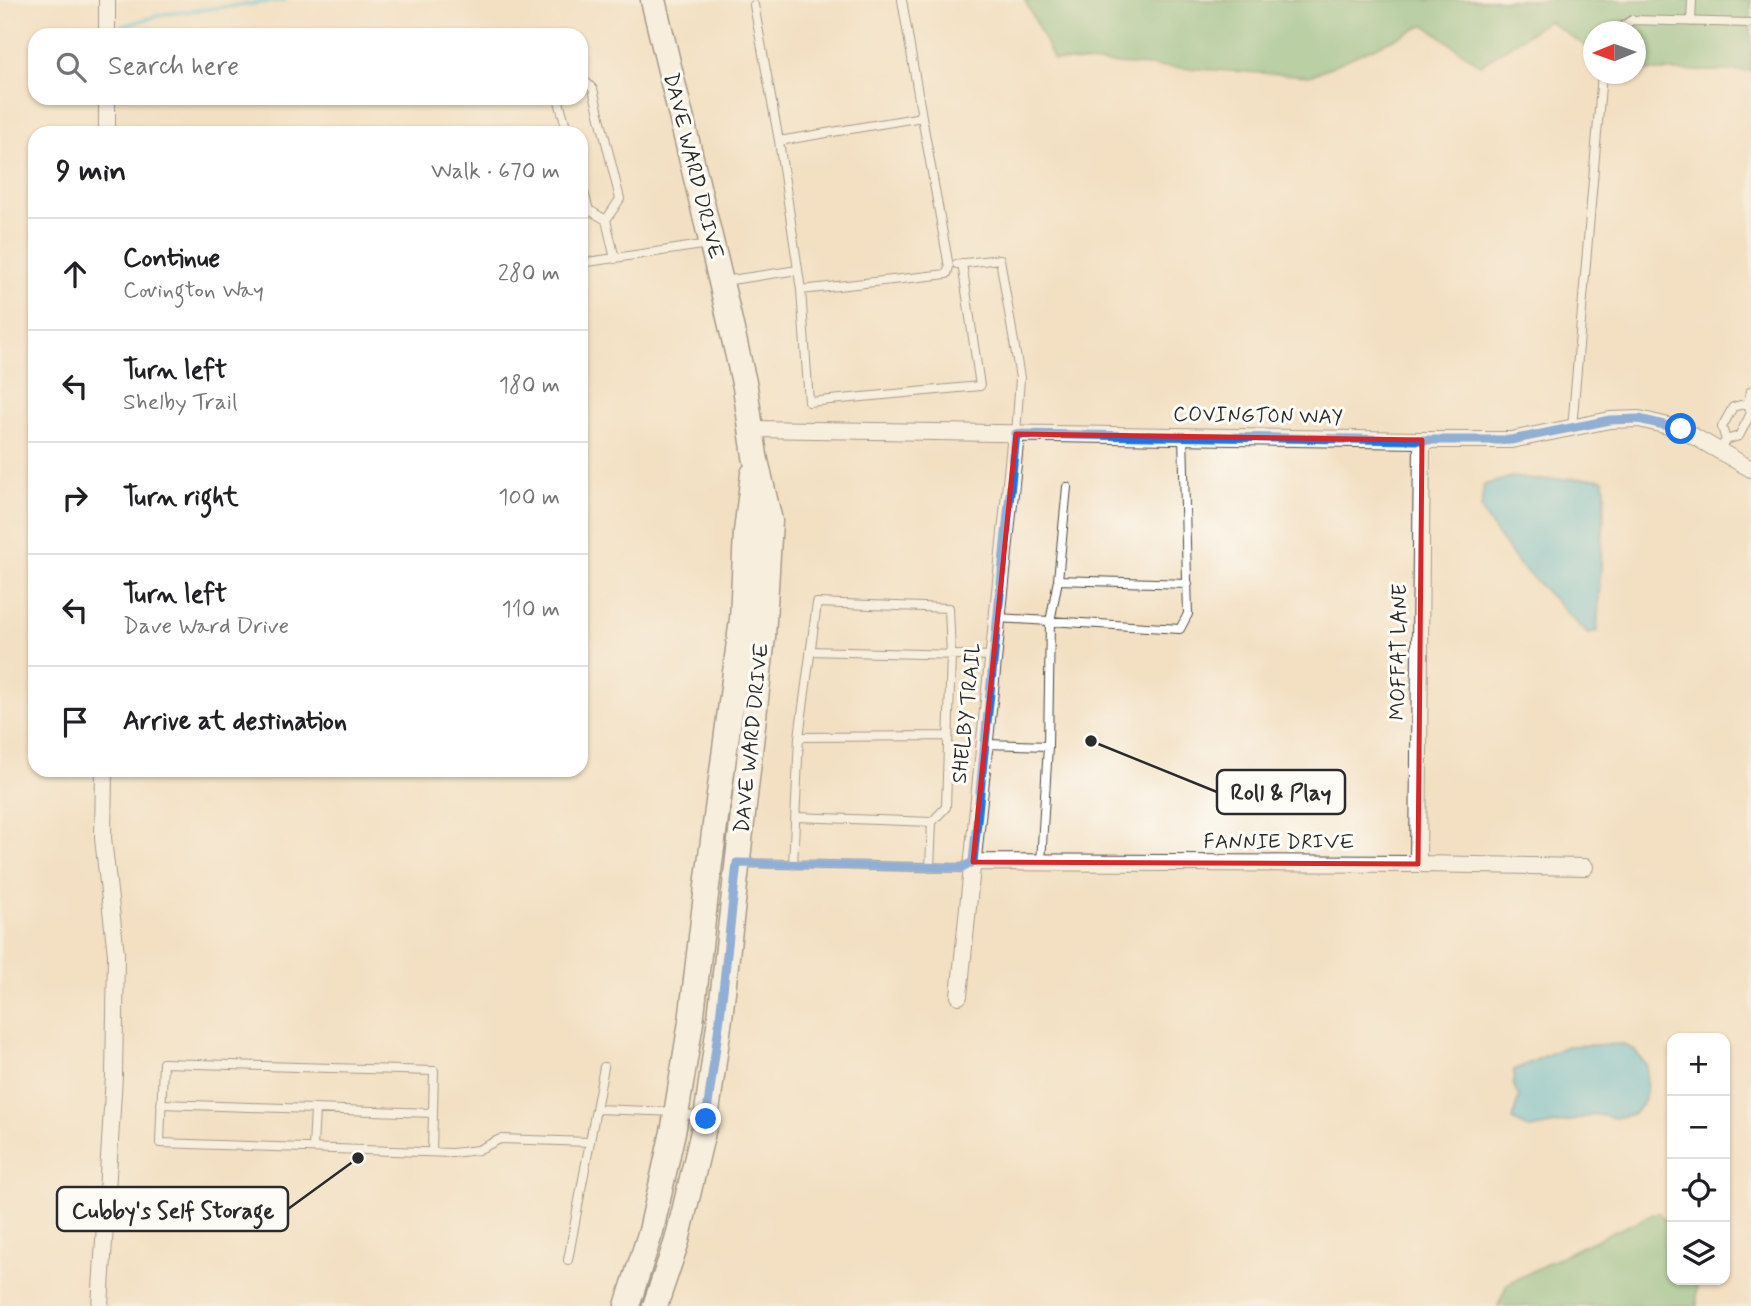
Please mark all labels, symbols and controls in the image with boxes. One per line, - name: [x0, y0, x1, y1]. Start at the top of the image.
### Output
- north arrow: [1583, 21, 1646, 84]
- search box: [28, 28, 588, 105]
- icon: search: [52, 48, 90, 86]
- text: Search here: [108, 50, 239, 84]
- street label: DAVE WARD DRIVE: [656, 70, 730, 262]
- text: 9 min: [56, 152, 126, 191]
- text: Walk · 670 m: [431, 157, 560, 187]
- text: Continue: [123, 242, 220, 276]
- icon: ahead: [56, 255, 94, 293]
- text: 280 m: [498, 259, 560, 289]
- text: Covington Way: [123, 276, 264, 306]
- text: Turn left: [123, 354, 227, 388]
- icon: left: [56, 367, 94, 405]
- text: 180 m: [499, 371, 560, 401]
- text: Shelby Trail: [123, 388, 238, 418]
- street label: COVINGTON WAY: [1173, 401, 1344, 431]
- route start: [1665, 413, 1696, 444]
- icon: right: [56, 479, 94, 517]
- text: Turn right: [123, 481, 239, 515]
- text: 100 m: [498, 483, 560, 513]
- text: Turn left: [123, 578, 227, 612]
- street label: MOFFAT LANE: [1384, 583, 1414, 721]
- icon: left: [56, 591, 94, 629]
- text: 110 m: [501, 595, 560, 625]
- text: Dave Ward Drive: [123, 612, 289, 642]
- street label: DAVE WARD DRIVE: [728, 641, 776, 835]
- street label: SHELBY TRAIL: [946, 641, 988, 785]
- icon: arrive: [56, 703, 94, 741]
- text: Arrive at destination: [123, 705, 347, 739]
- callout: Roll & Play: [1217, 770, 1345, 814]
- text: Roll & Play: [1231, 779, 1331, 809]
- street label: FANNIE DRIVE: [1204, 828, 1355, 856]
- map controls: [1667, 1033, 1730, 1285]
- button: +: [1667, 1033, 1730, 1096]
- button: −: [1667, 1096, 1730, 1159]
- route end: [690, 1103, 721, 1134]
- button: locate: [1667, 1159, 1730, 1222]
- callout: Cubby's Self Storage: [57, 1187, 288, 1231]
- text: Cubby's Self Storage: [72, 1197, 274, 1230]
- button: layers: [1667, 1222, 1730, 1285]

